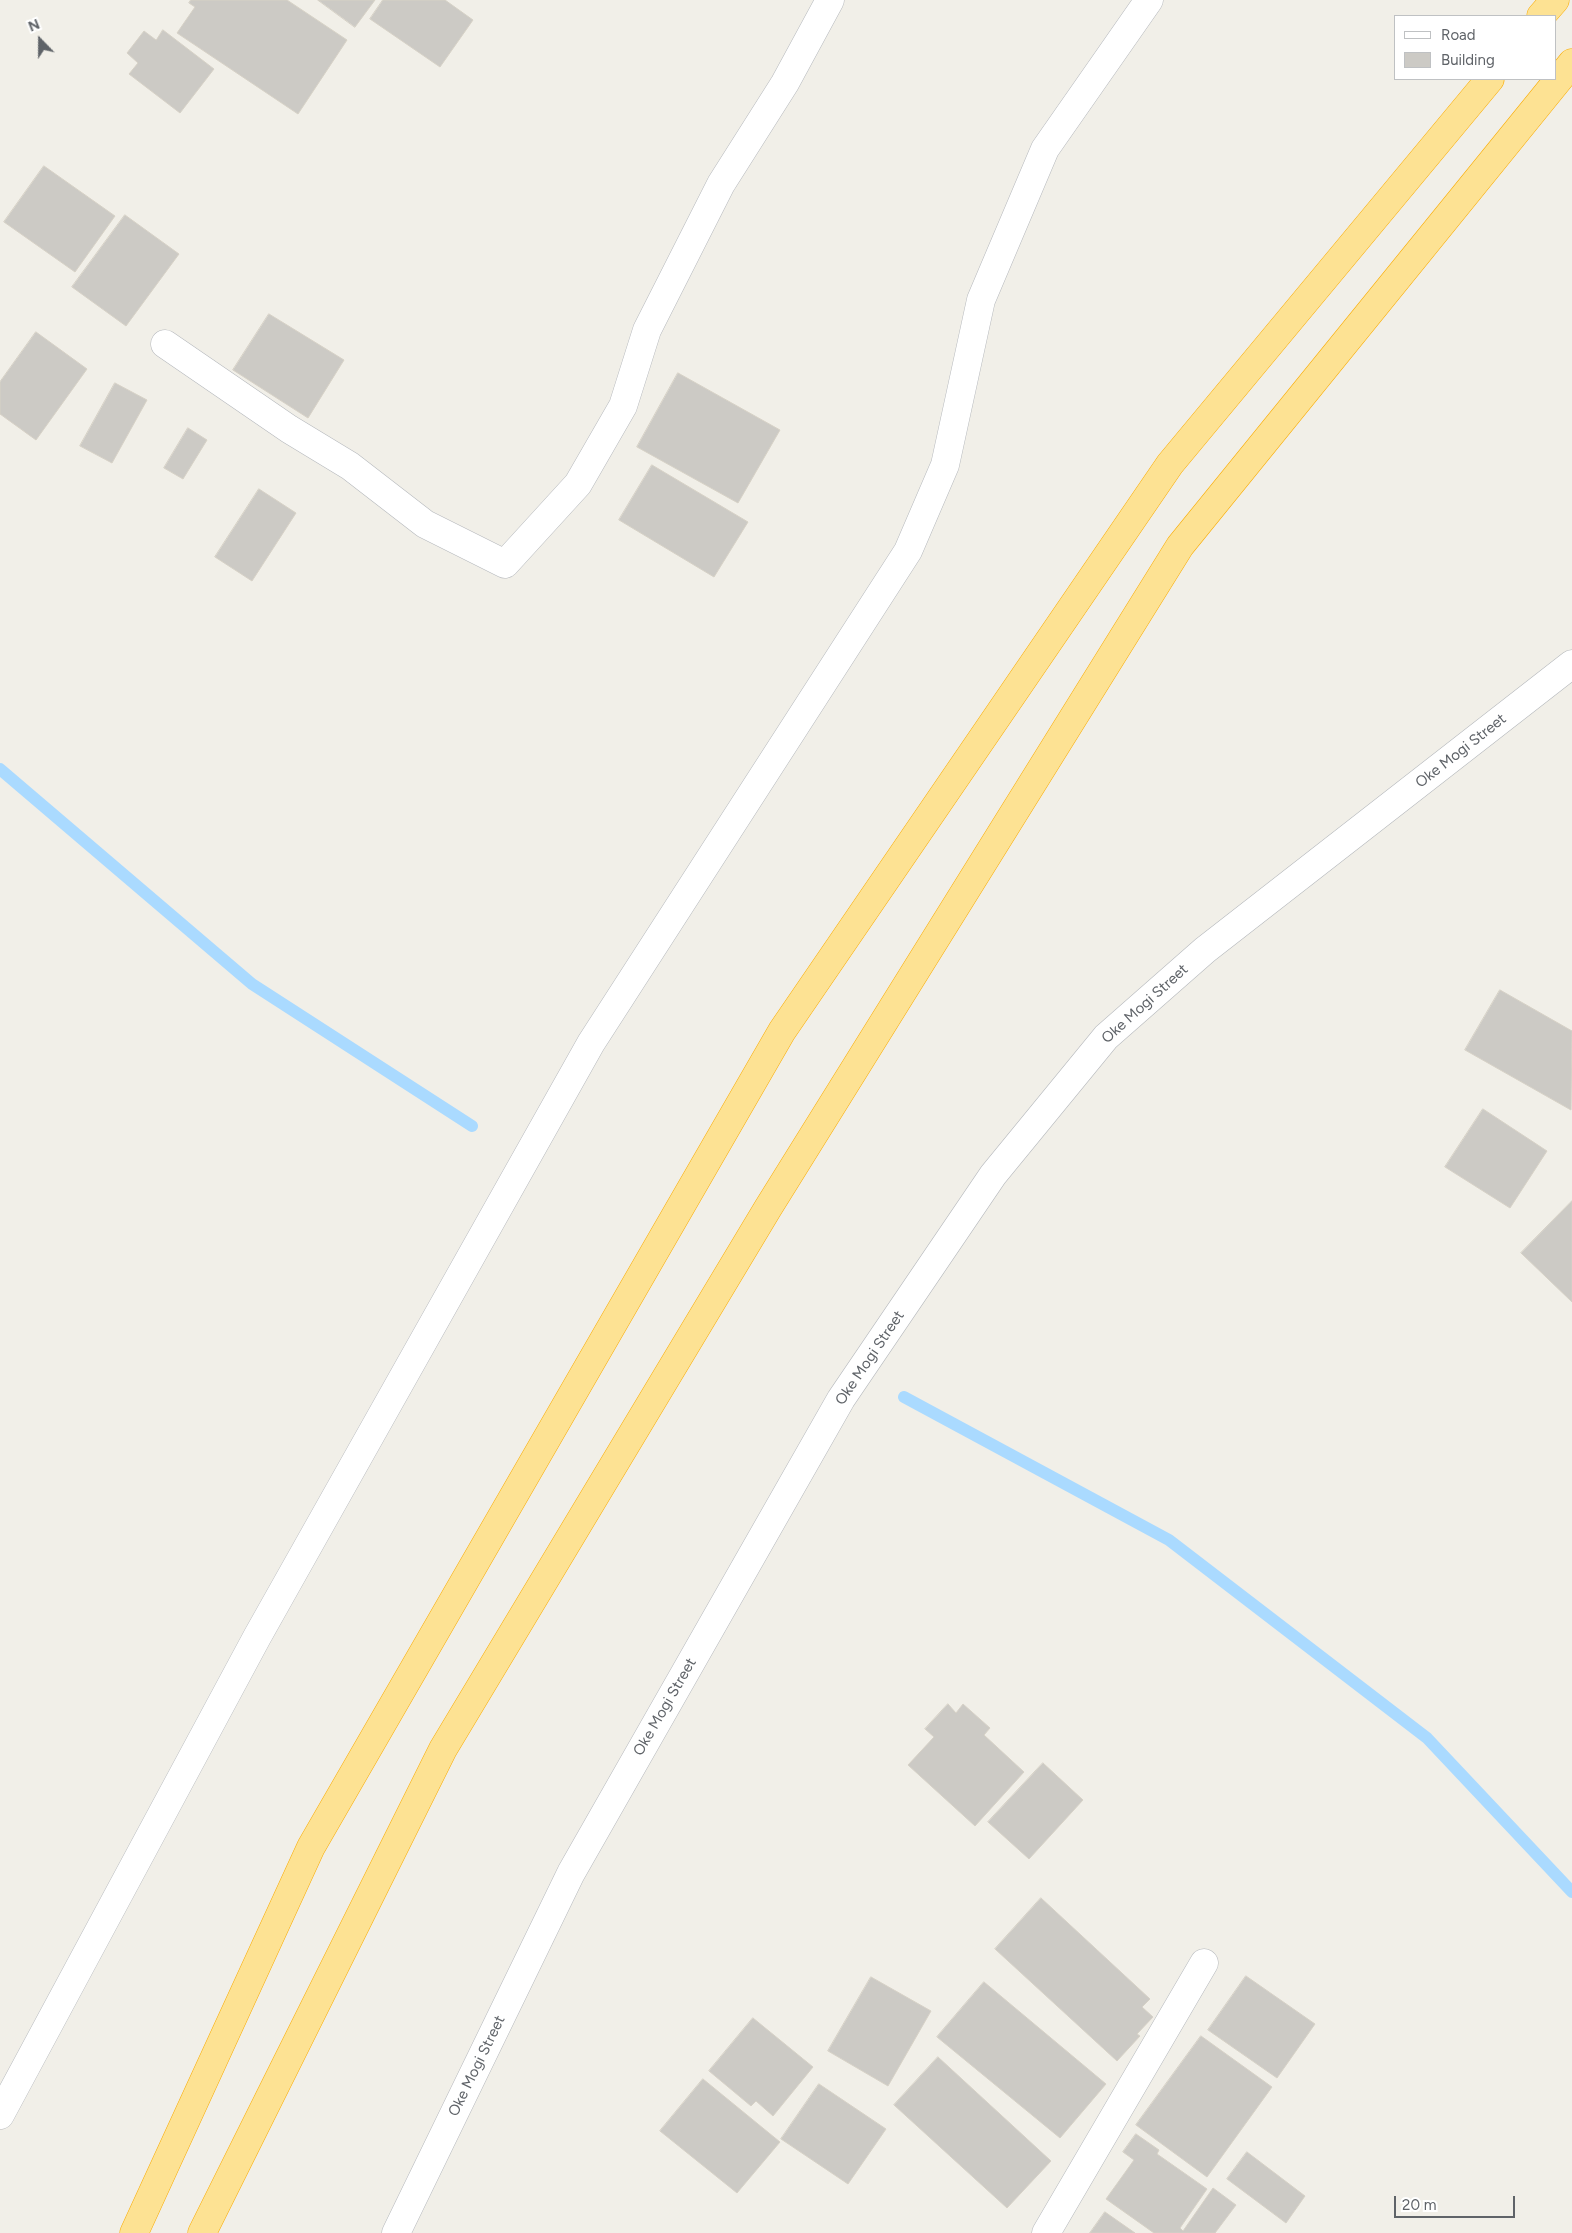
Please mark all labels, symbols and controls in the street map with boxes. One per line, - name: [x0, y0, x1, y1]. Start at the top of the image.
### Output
- north arrow: [15, 15, 65, 65]
- legend: [1394, 15, 1557, 80]
- text: N: [26, 16, 42, 36]
- text: Road: [1441, 26, 1476, 44]
- text: Building: [1441, 51, 1495, 69]
- street label: Oke Mogi Street: [1412, 710, 1510, 792]
- street label: Oke Mogi Street: [1098, 961, 1192, 1047]
- street label: Oke Mogi Street: [832, 1307, 908, 1409]
- street label: Oke Mogi Street: [630, 1655, 700, 1759]
- street label: Oke Mogi Street: [445, 2013, 509, 2119]
- scale bar: [1397, 2186, 1518, 2218]
- text: 20 m: [1402, 2196, 1436, 2214]

